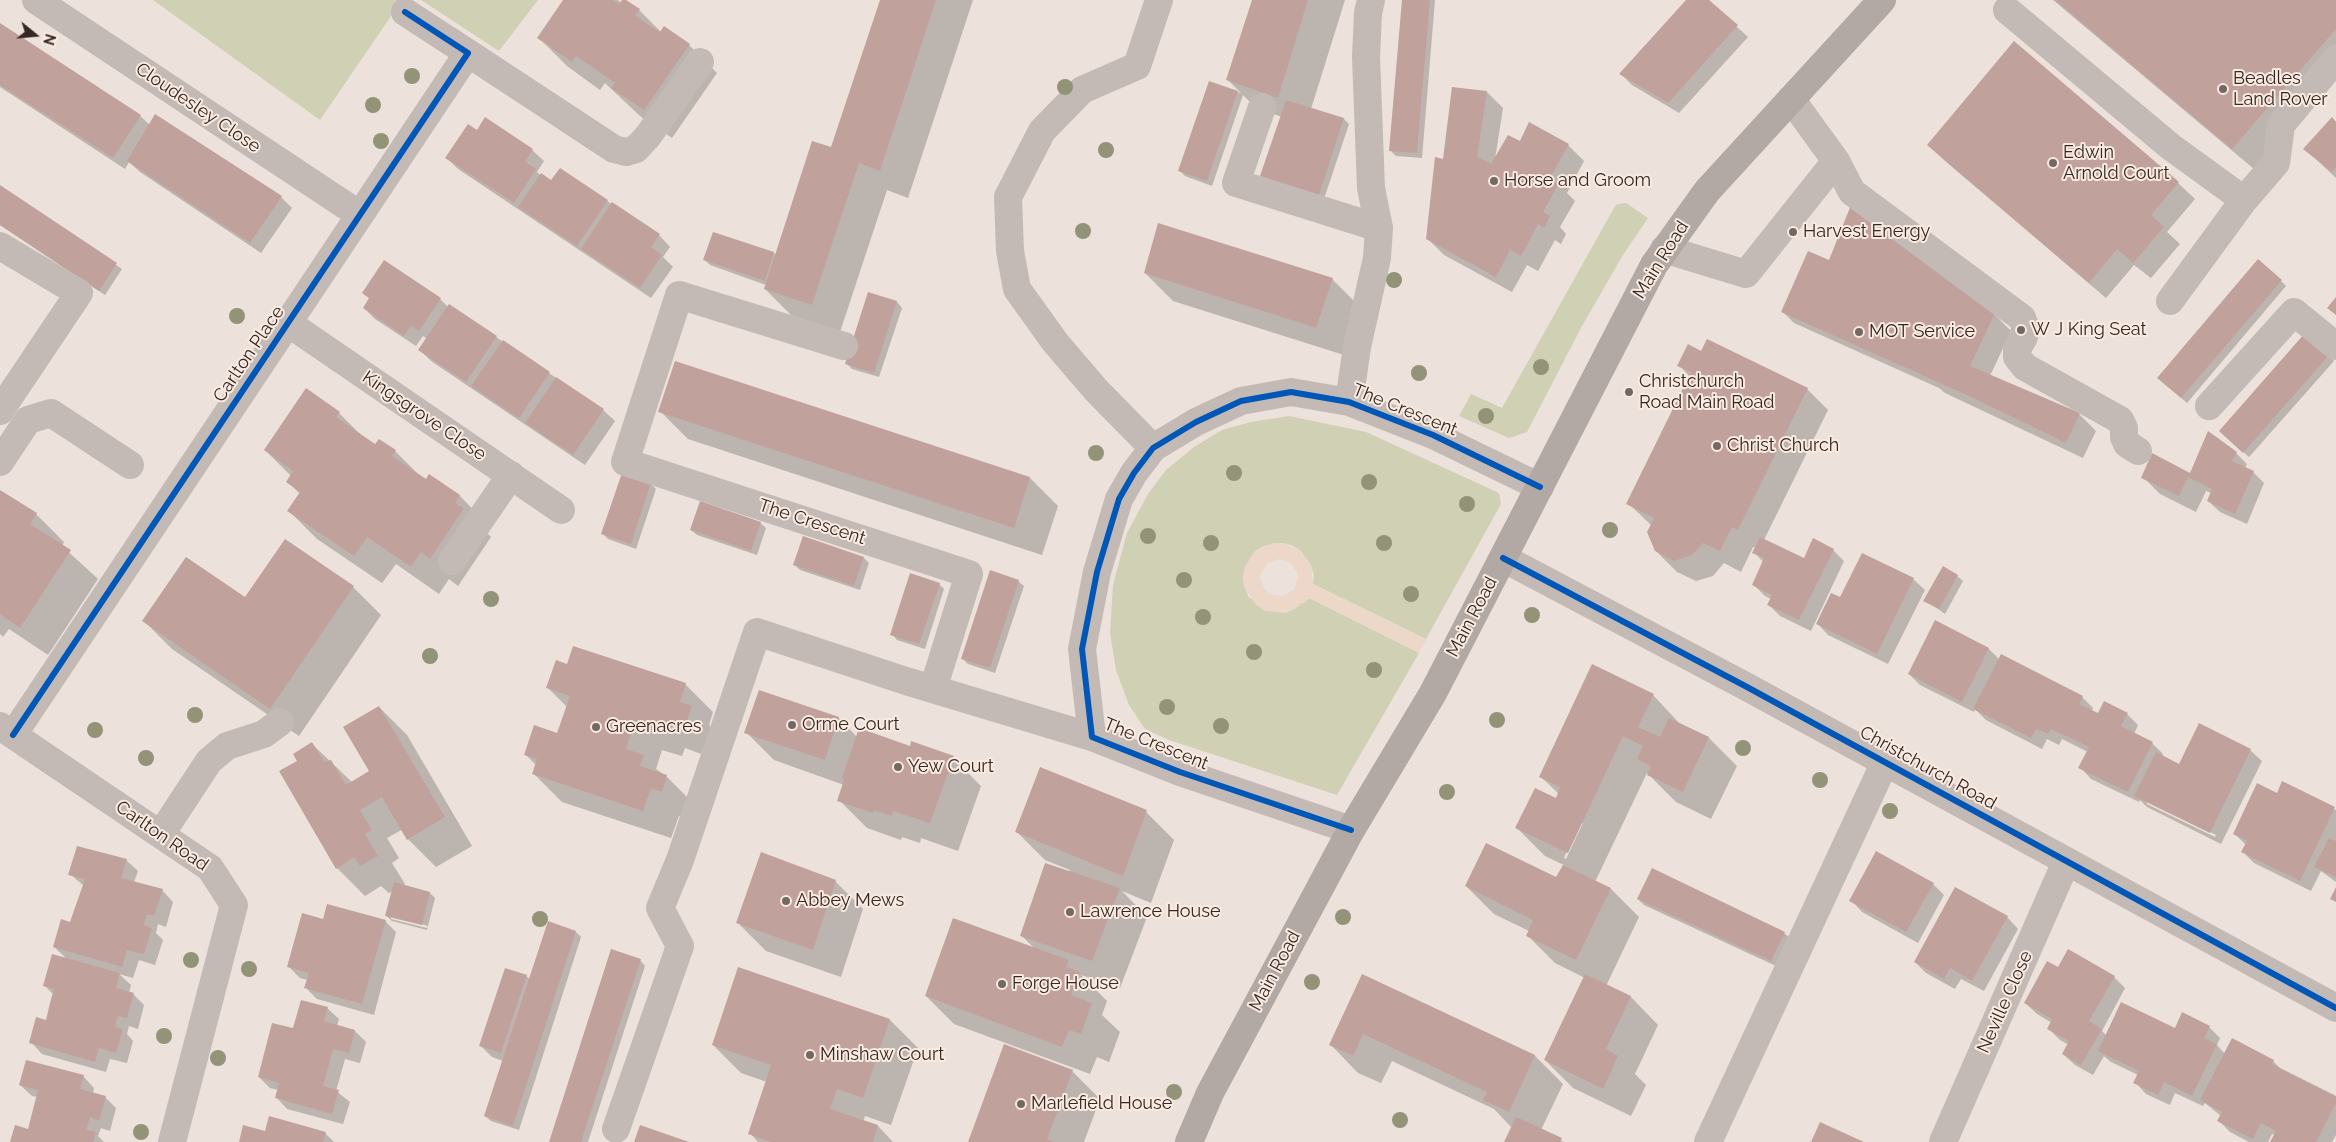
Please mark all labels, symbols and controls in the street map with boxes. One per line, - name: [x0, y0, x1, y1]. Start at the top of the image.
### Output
- north arrow: [10, 10, 60, 60]
- text: N: [40, 32, 59, 47]
- street label: Cloudesley Close: [131, 58, 265, 158]
- place label: Beadles Land Rover: [2233, 68, 2328, 110]
- marker: Beadles Land Rover: [2217, 83, 2229, 95]
- place label: Edwin Arnold Court: [2063, 142, 2169, 184]
- marker: Edwin Arnold Court: [2047, 157, 2059, 169]
- place label: Horse and Groom: [1504, 170, 1651, 192]
- marker: Horse and Groom: [1488, 175, 1500, 187]
- street label: Main Road: [1629, 217, 1693, 303]
- place label: Harvest Energy: [1803, 221, 1930, 243]
- marker: Harvest Energy: [1787, 226, 1799, 238]
- street label: Carlton Place: [209, 302, 289, 406]
- place label: W J King Seat: [2031, 319, 2147, 341]
- place label: MOT Service: [1869, 321, 1975, 343]
- marker: W J King Seat: [2015, 324, 2027, 336]
- marker: MOT Service: [1853, 326, 1865, 338]
- street label: Kingsgrove Close: [358, 367, 490, 465]
- place label: Christchurch Road Main Road: [1639, 371, 1774, 414]
- street label: The Crescent: [1349, 379, 1461, 441]
- marker: Christchurch Road Main Road: [1623, 386, 1635, 398]
- place label: Christ Church: [1727, 435, 1839, 457]
- marker: Christ Church: [1711, 440, 1723, 452]
- street label: The Crescent: [756, 495, 868, 549]
- street label: Main Road: [1442, 573, 1502, 661]
- street label: The Crescent: [1100, 713, 1212, 775]
- place label: Orme Court: [802, 714, 900, 736]
- place label: Greenacres: [606, 716, 702, 738]
- marker: Orme Court: [786, 719, 798, 731]
- marker: Greenacres: [590, 721, 602, 733]
- street label: Christchurch Road: [1856, 721, 2000, 815]
- place label: Yew Court: [908, 756, 994, 778]
- marker: Yew Court: [892, 761, 904, 773]
- street label: Carlton Road: [111, 796, 213, 876]
- place label: Abbey Mews: [796, 890, 904, 912]
- marker: Abbey Mews: [780, 895, 792, 907]
- place label: Lawrence House: [1080, 901, 1220, 923]
- marker: Lawrence House: [1064, 906, 1076, 918]
- street label: Main Road: [1245, 927, 1305, 1015]
- street label: Neville Close: [1973, 947, 2037, 1057]
- place label: Forge House: [1012, 973, 1119, 995]
- marker: Forge House: [996, 978, 1008, 990]
- place label: Minshaw Court: [820, 1044, 944, 1066]
- marker: Minshaw Court: [804, 1049, 816, 1061]
- place label: Marlefield House: [1031, 1093, 1172, 1115]
- marker: Marlefield House: [1015, 1098, 1027, 1110]

